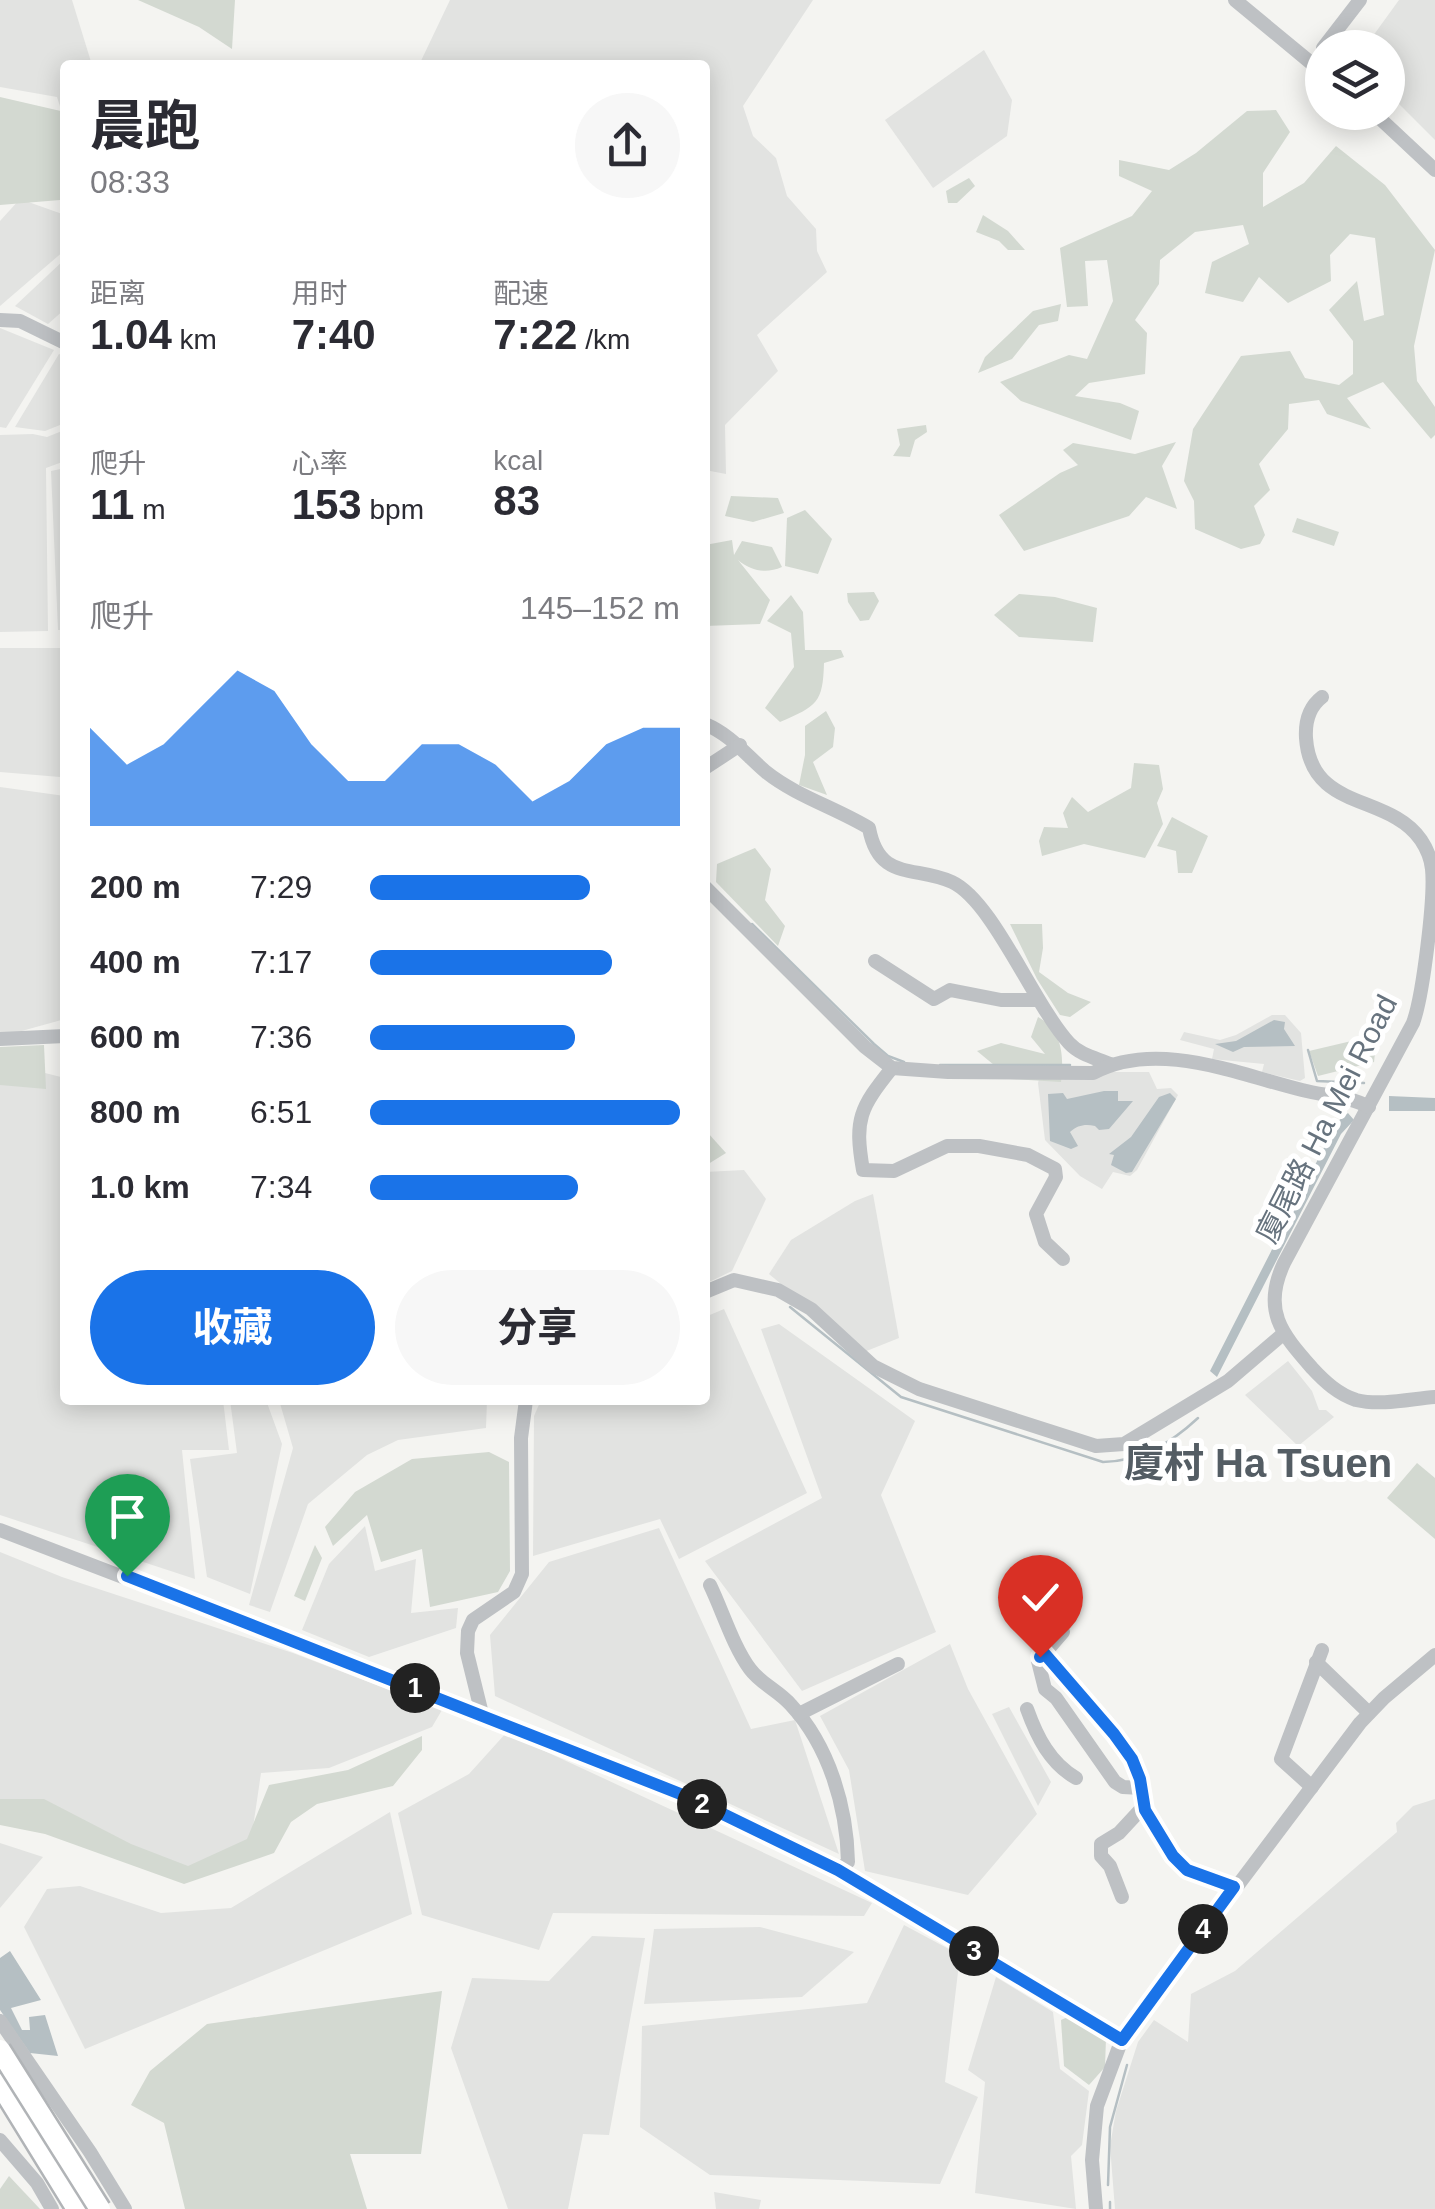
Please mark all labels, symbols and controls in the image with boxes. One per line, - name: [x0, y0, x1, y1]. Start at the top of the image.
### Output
- map controls: [1305, 30, 1405, 130]
- button: layers: [1305, 30, 1405, 130]
- button: share: [575, 93, 680, 198]
- text: 晨跑: [90, 95, 200, 157]
- text: 08:33: [90, 164, 170, 200]
- text: 距离: [90, 278, 146, 309]
- text: 用时: [292, 278, 348, 309]
- text: 配速: [493, 278, 549, 309]
- text: 1.04: [90, 311, 172, 358]
- text: 7:40: [292, 311, 376, 358]
- text: 7:22: [493, 311, 577, 358]
- text: km: [172, 324, 217, 355]
- text: /km: [577, 324, 630, 355]
- text: kcal: [493, 445, 543, 476]
- text: 爬升: [90, 448, 146, 479]
- text: 心率: [292, 448, 348, 479]
- text: 83: [493, 477, 540, 524]
- text: 11: [90, 481, 134, 528]
- text: 153: [292, 481, 362, 528]
- text: m: [134, 494, 166, 525]
- text: bpm: [362, 494, 424, 525]
- text: 145–152 m: [520, 590, 680, 626]
- text: 爬升: [90, 598, 154, 634]
- text: 200 m: [90, 869, 181, 905]
- text: 7:29: [250, 869, 312, 905]
- text: 400 m: [90, 944, 181, 980]
- text: 7:17: [250, 944, 312, 980]
- street label: 廈尾路 Ha Mei Road: [1250, 989, 1403, 1248]
- text: 600 m: [90, 1019, 181, 1055]
- text: 7:36: [250, 1019, 312, 1055]
- text: 800 m: [90, 1094, 181, 1130]
- text: 6:51: [250, 1094, 312, 1130]
- text: 1.0 km: [90, 1169, 190, 1205]
- text: 7:34: [250, 1169, 312, 1205]
- button: 收藏: [90, 1270, 375, 1385]
- button: 分享: [395, 1270, 680, 1385]
- district label: 廈村 Ha Tsuen: [1124, 1441, 1392, 1485]
- pin: [85, 1474, 170, 1577]
- icon: arrive: [100, 1489, 155, 1544]
- pin: [998, 1555, 1083, 1658]
- icon: check: [1013, 1570, 1068, 1625]
- pin: 1: [390, 1663, 440, 1713]
- text: 1: [407, 1672, 423, 1703]
- pin: 2: [677, 1779, 727, 1829]
- text: 2: [694, 1788, 710, 1819]
- pin: 4: [1178, 1904, 1228, 1954]
- text: 4: [1195, 1913, 1211, 1944]
- pin: 3: [949, 1926, 999, 1976]
- text: 3: [966, 1935, 982, 1966]

